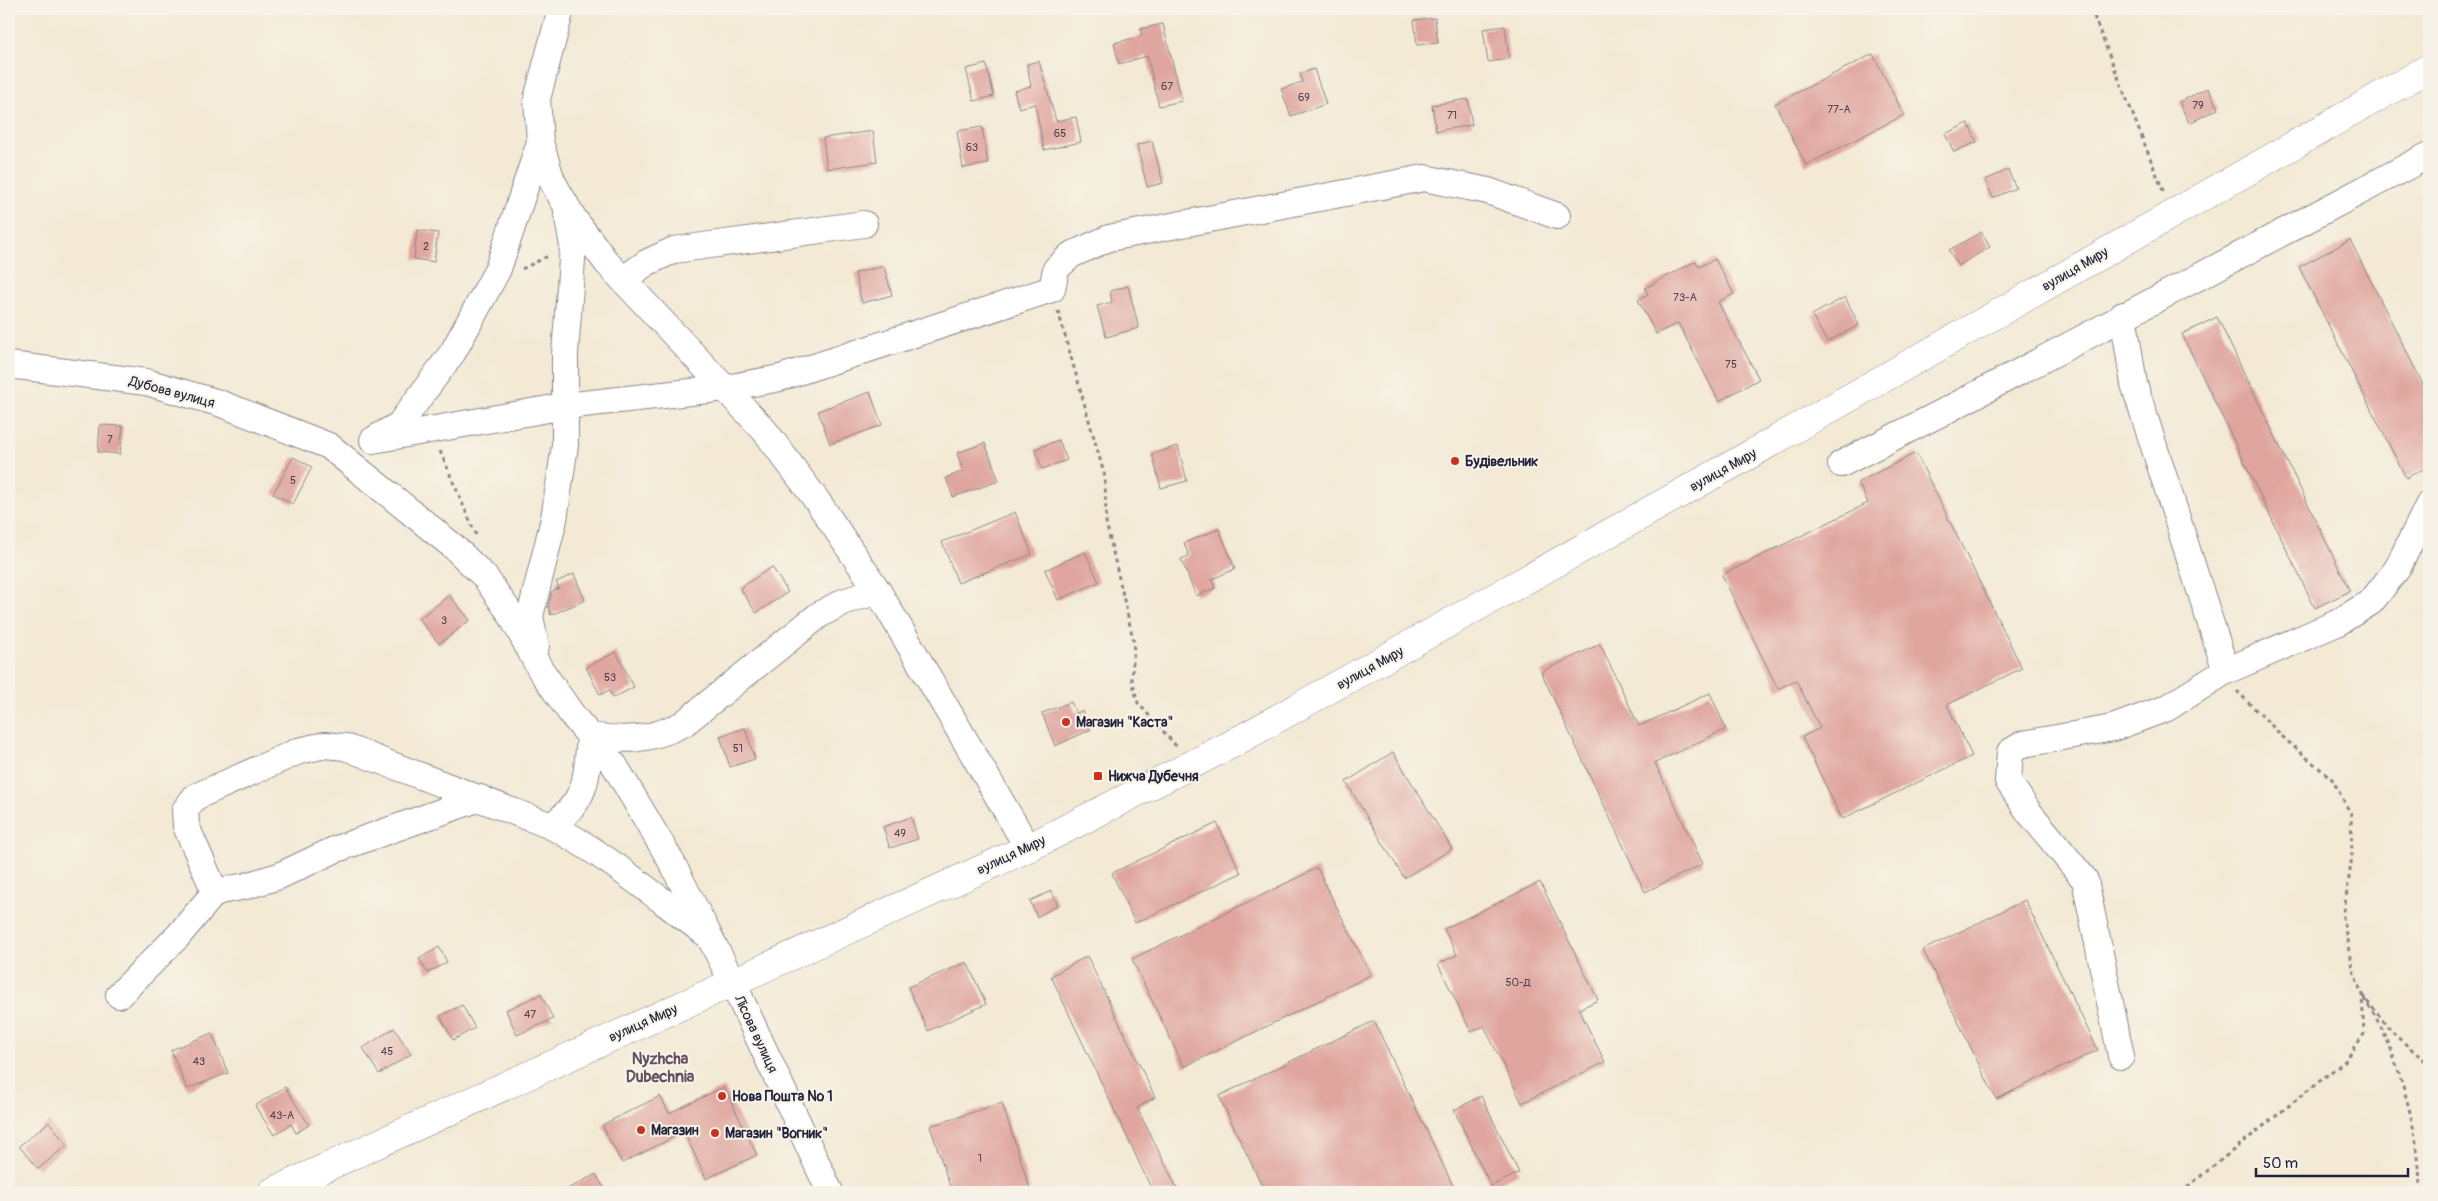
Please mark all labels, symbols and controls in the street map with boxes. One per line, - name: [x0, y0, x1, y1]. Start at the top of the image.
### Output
- house number: 67: [1161, 80, 1173, 93]
- house number: 69: [1298, 91, 1310, 104]
- house number: 79: [2192, 99, 2204, 112]
- house number: 77-А: [1827, 103, 1851, 116]
- house number: 71: [1447, 109, 1457, 122]
- house number: 65: [1054, 127, 1066, 140]
- house number: 63: [966, 141, 978, 154]
- house number: 2: [423, 240, 429, 253]
- street label: вулиця Миру: [2039, 243, 2111, 295]
- house number: 73-А: [1673, 291, 1697, 304]
- house number: 75: [1725, 358, 1737, 371]
- street label: Дубова вулиця: [126, 372, 217, 412]
- house number: 7: [107, 433, 113, 446]
- street label: вулиця Миру: [1687, 445, 1759, 495]
- place label: Будівельник: [1465, 453, 1538, 470]
- marker: Будівельник: [1449, 455, 1461, 467]
- house number: 5: [290, 474, 296, 487]
- house number: 3: [441, 614, 447, 627]
- street label: вулиця Миру: [1334, 643, 1406, 693]
- house number: 53: [604, 671, 616, 684]
- place label: Магазин "Каста": [1076, 714, 1173, 731]
- marker: Магазин "Каста": [1060, 716, 1072, 728]
- house number: 51: [733, 742, 743, 755]
- place label: Нижча Дубечня: [1108, 768, 1199, 785]
- marker: Нижча Дубечня: [1092, 770, 1104, 782]
- house number: 49: [894, 827, 906, 840]
- street label: вулиця Миру: [974, 832, 1048, 878]
- house number: 50-Д: [1506, 976, 1531, 989]
- street label: Лісова вулиця: [730, 992, 781, 1076]
- street label: вулиця Миру: [606, 1000, 680, 1046]
- house number: 47: [524, 1008, 536, 1021]
- house number: 45: [381, 1045, 393, 1058]
- district label: Nyzhcha Dubechnia: [626, 1049, 695, 1087]
- house number: 43: [193, 1055, 205, 1068]
- place label: Нова Пошта № 1: [732, 1088, 833, 1105]
- marker: Нова Пошта № 1: [716, 1090, 728, 1102]
- house number: 43-А: [270, 1109, 294, 1122]
- place label: Магазин: [651, 1122, 699, 1139]
- marker: Магазин: [635, 1124, 647, 1136]
- place label: Магазин "Вогник": [725, 1125, 828, 1142]
- marker: Магазин "Вогник": [709, 1127, 721, 1139]
- scale bar: [2256, 1146, 2408, 1178]
- house number: 1: [978, 1152, 982, 1165]
- text: 50 m: [2263, 1154, 2298, 1173]

